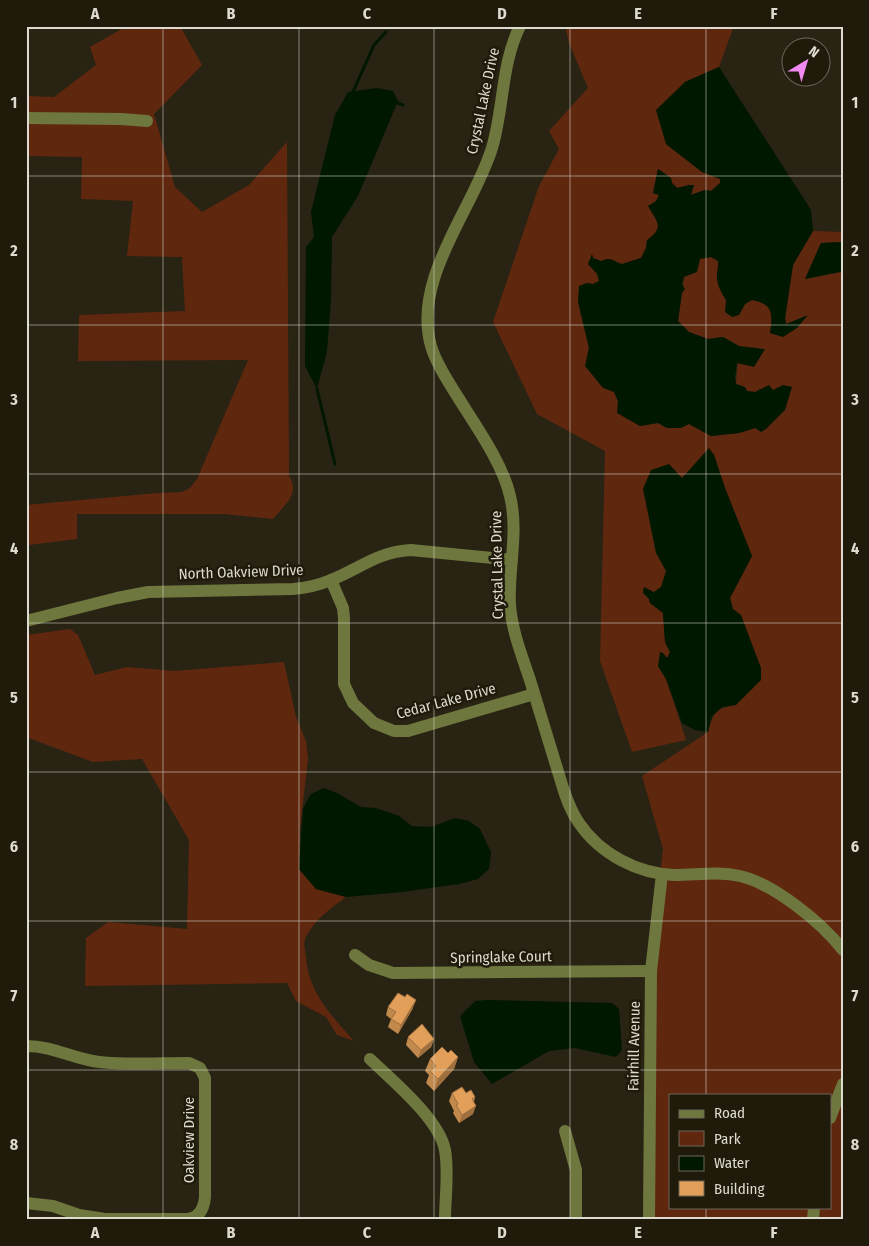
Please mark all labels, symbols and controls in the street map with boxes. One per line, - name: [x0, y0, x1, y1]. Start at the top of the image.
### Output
- text: A: [90, 4, 100, 23]
- text: B: [227, 4, 236, 23]
- text: C: [363, 4, 372, 23]
- text: D: [497, 4, 507, 23]
- text: E: [634, 4, 642, 23]
- text: F: [770, 4, 778, 23]
- north arrow: [782, 38, 832, 88]
- text: N: [805, 43, 822, 61]
- street label: Crystal Lake Drive: [463, 46, 503, 156]
- text: 1: [11, 93, 17, 112]
- text: 1: [852, 93, 858, 112]
- text: 2: [9, 241, 18, 260]
- text: 2: [850, 241, 859, 260]
- text: 3: [9, 390, 18, 409]
- text: 3: [850, 390, 859, 409]
- street label: Crystal Lake Drive: [487, 511, 507, 619]
- text: 4: [10, 539, 18, 558]
- text: 4: [851, 539, 859, 558]
- street label: North Oakview Drive: [178, 561, 304, 583]
- street label: Cedar Lake Drive: [394, 679, 498, 723]
- text: 5: [10, 688, 18, 707]
- text: 5: [851, 688, 859, 707]
- text: 6: [10, 837, 18, 856]
- text: 6: [851, 837, 859, 856]
- street label: Springlake Court: [450, 947, 552, 967]
- text: 7: [11, 986, 18, 1005]
- text: 7: [852, 986, 859, 1005]
- street label: Fairhill Avenue: [624, 1001, 644, 1091]
- legend: [669, 1094, 832, 1208]
- street label: Oakview Drive: [180, 1097, 198, 1183]
- text: Road: [714, 1104, 745, 1122]
- text: Park: [714, 1130, 741, 1148]
- text: 8: [10, 1135, 19, 1154]
- text: 8: [851, 1135, 860, 1154]
- text: Water: [714, 1154, 750, 1172]
- text: Building: [714, 1180, 765, 1198]
- text: A: [90, 1223, 100, 1242]
- text: B: [227, 1223, 236, 1242]
- text: C: [363, 1223, 372, 1242]
- text: D: [497, 1223, 507, 1242]
- text: E: [634, 1223, 642, 1242]
- text: F: [770, 1223, 778, 1242]

